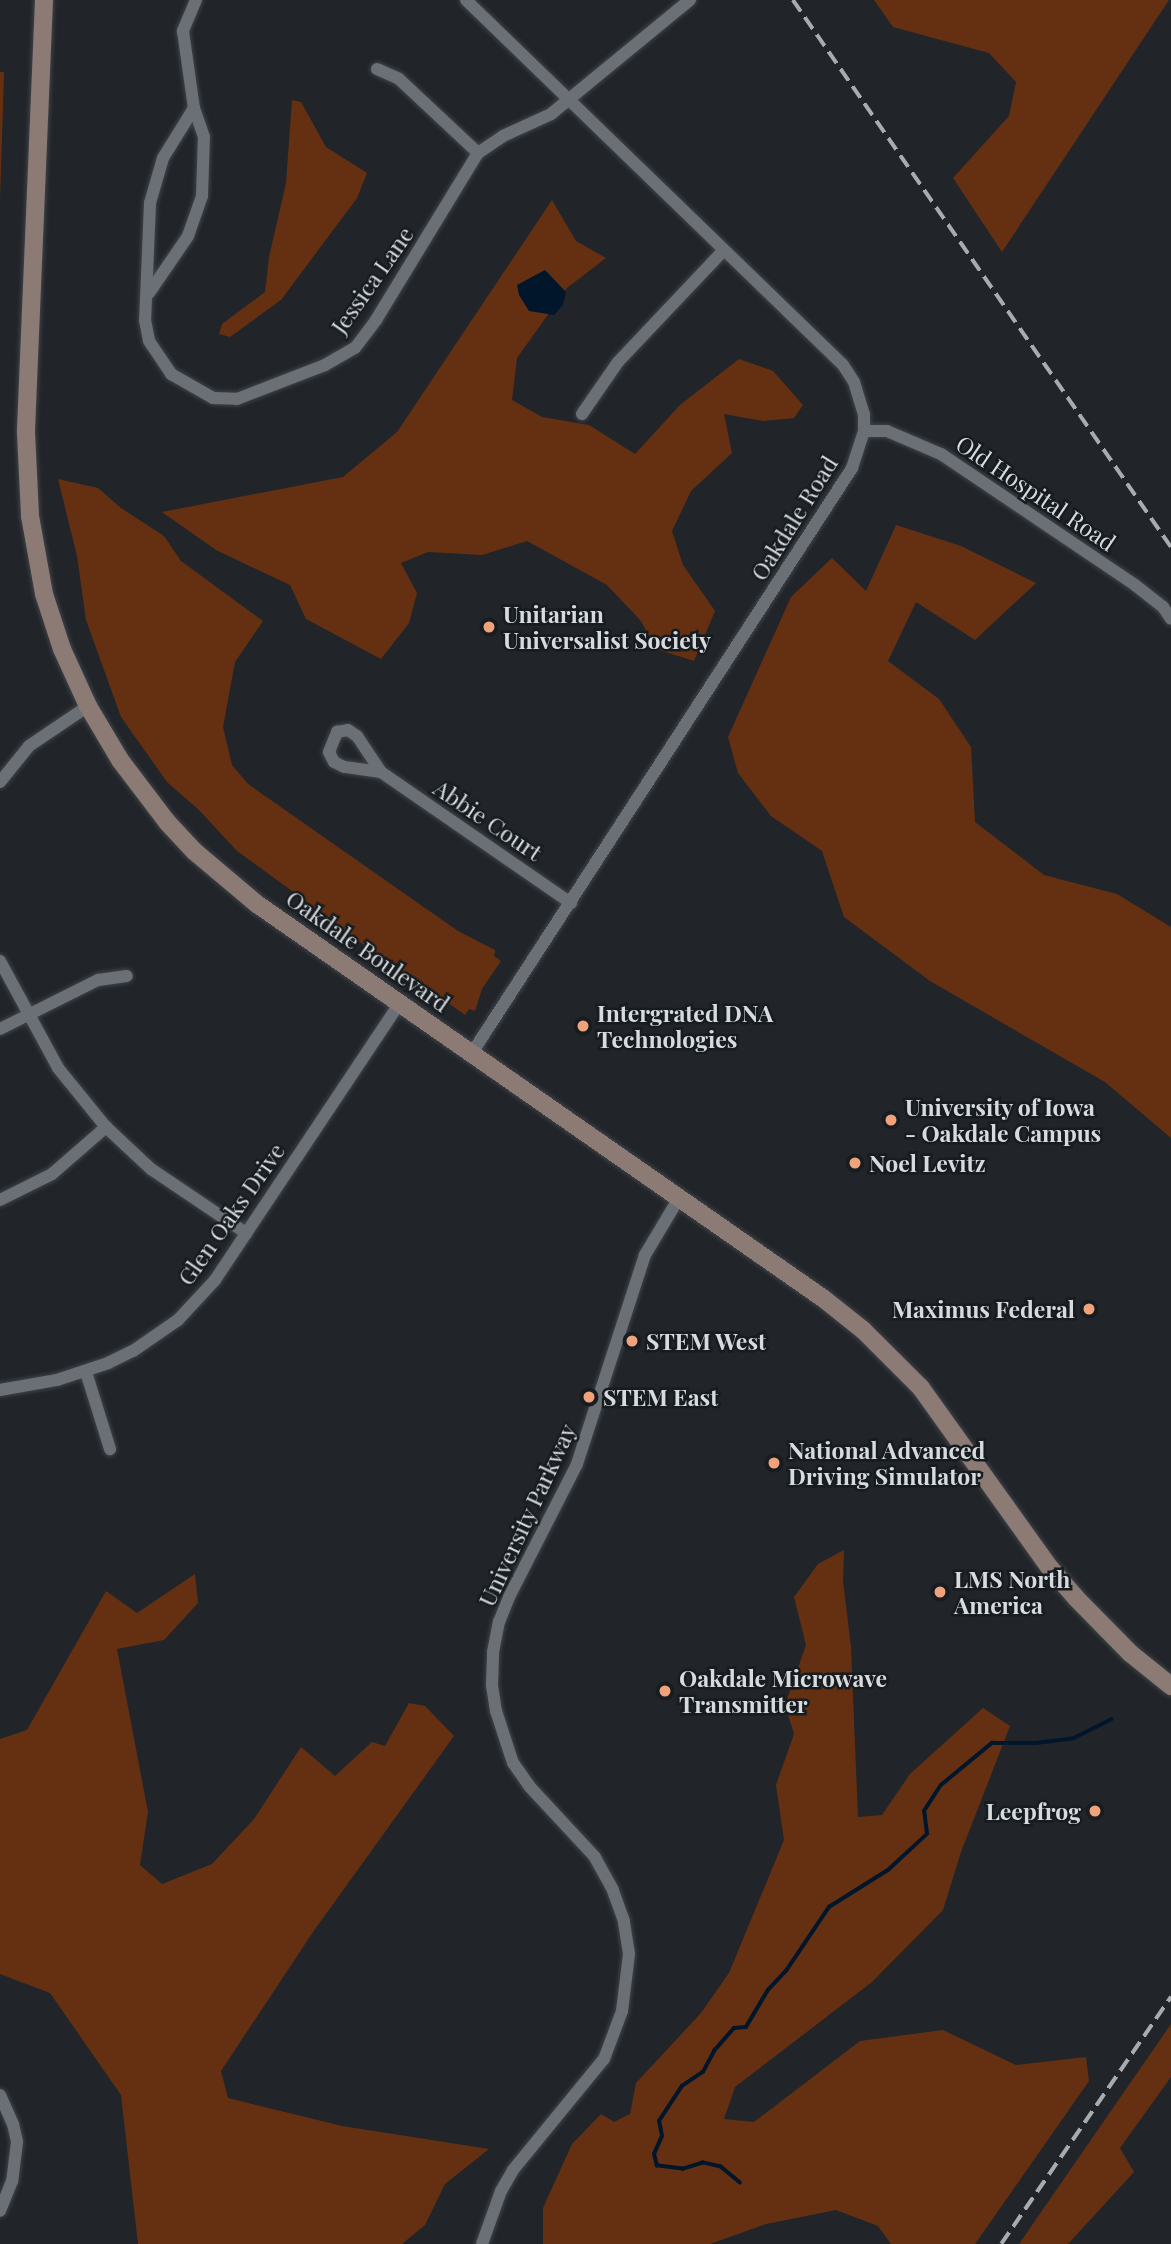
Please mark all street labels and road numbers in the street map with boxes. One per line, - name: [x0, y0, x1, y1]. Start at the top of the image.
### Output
- street label: Jessica Lane: [325, 221, 419, 339]
- street label: Old Hospital Road: [951, 429, 1121, 557]
- street label: Oakdale Road: [745, 451, 843, 585]
- street label: Abbie Court: [429, 774, 547, 866]
- street label: Oakdale Boulevard: [281, 884, 455, 1018]
- street label: Glen Oaks Drive: [172, 1138, 290, 1290]
- street label: University Parkway: [472, 1419, 582, 1611]

